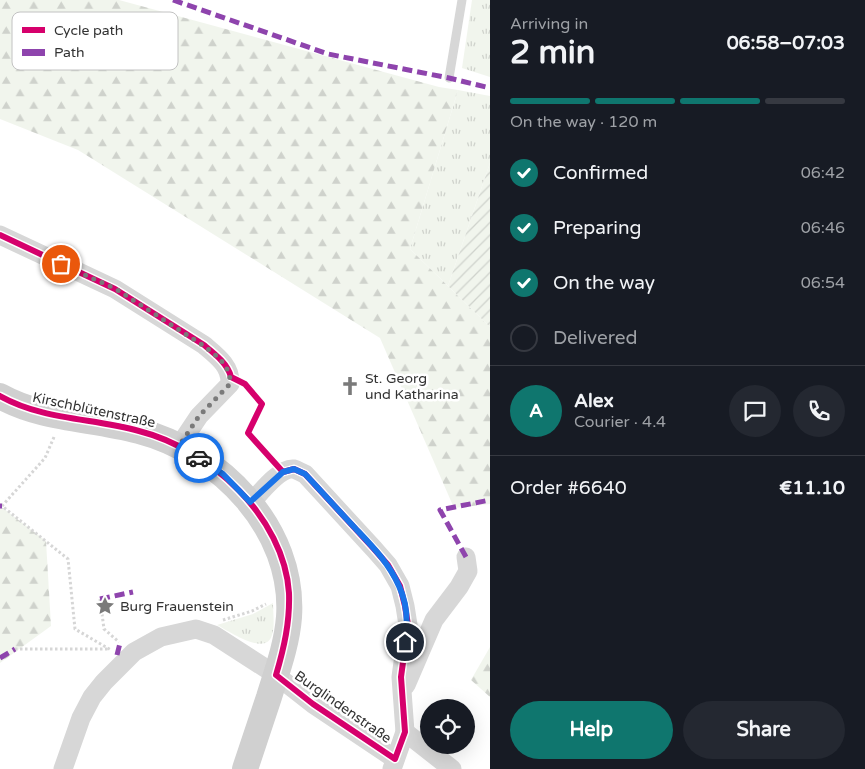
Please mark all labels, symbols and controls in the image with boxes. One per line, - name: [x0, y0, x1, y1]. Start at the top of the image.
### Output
- legend: [12, 12, 178, 70]
- text: Arriving in: [510, 14, 588, 34]
- text: Cycle path: [54, 22, 123, 39]
- text: 06:58–07:03: [727, 32, 845, 54]
- text: 2 min: [510, 34, 595, 72]
- text: Path: [54, 44, 85, 61]
- text: On the way · 120 m: [510, 112, 657, 132]
- icon: check: [510, 159, 538, 187]
- text: Confirmed: [553, 162, 648, 184]
- text: 06:42: [801, 163, 845, 183]
- icon: check: [510, 214, 538, 242]
- text: Preparing: [553, 217, 642, 239]
- text: 06:46: [801, 218, 845, 238]
- pin: [40, 243, 82, 285]
- icon: bag: [47, 250, 75, 278]
- icon: check: [510, 269, 538, 297]
- text: On the way: [553, 272, 655, 294]
- text: 06:54: [801, 273, 845, 293]
- text: Delivered: [553, 327, 638, 349]
- place label: St. Georg und Katharina: [365, 370, 459, 403]
- church icon: St. Georg und Katharina: [339, 375, 361, 397]
- button: chat: [729, 385, 781, 437]
- button: phone: [793, 385, 845, 437]
- street label: Kirschblütenstraße: [31, 389, 157, 431]
- text: Alex: [574, 390, 614, 412]
- text: A: [529, 400, 543, 422]
- text: Courier · 4.4: [574, 412, 666, 432]
- courier: [174, 433, 224, 483]
- icon: car: [185, 444, 213, 472]
- text: Order #6640: [510, 477, 627, 499]
- text: €11.10: [779, 477, 845, 499]
- place icon: Burg Frauenstein: [94, 595, 116, 617]
- place label: Burg Frauenstein: [120, 598, 234, 615]
- pin: [384, 621, 426, 663]
- icon: home: [391, 628, 419, 656]
- street label: Burglindenstraße: [291, 667, 395, 747]
- map controls: [420, 699, 475, 754]
- button: locate: [420, 699, 475, 754]
- button: Help: [510, 701, 673, 759]
- button: Share: [683, 701, 845, 759]

